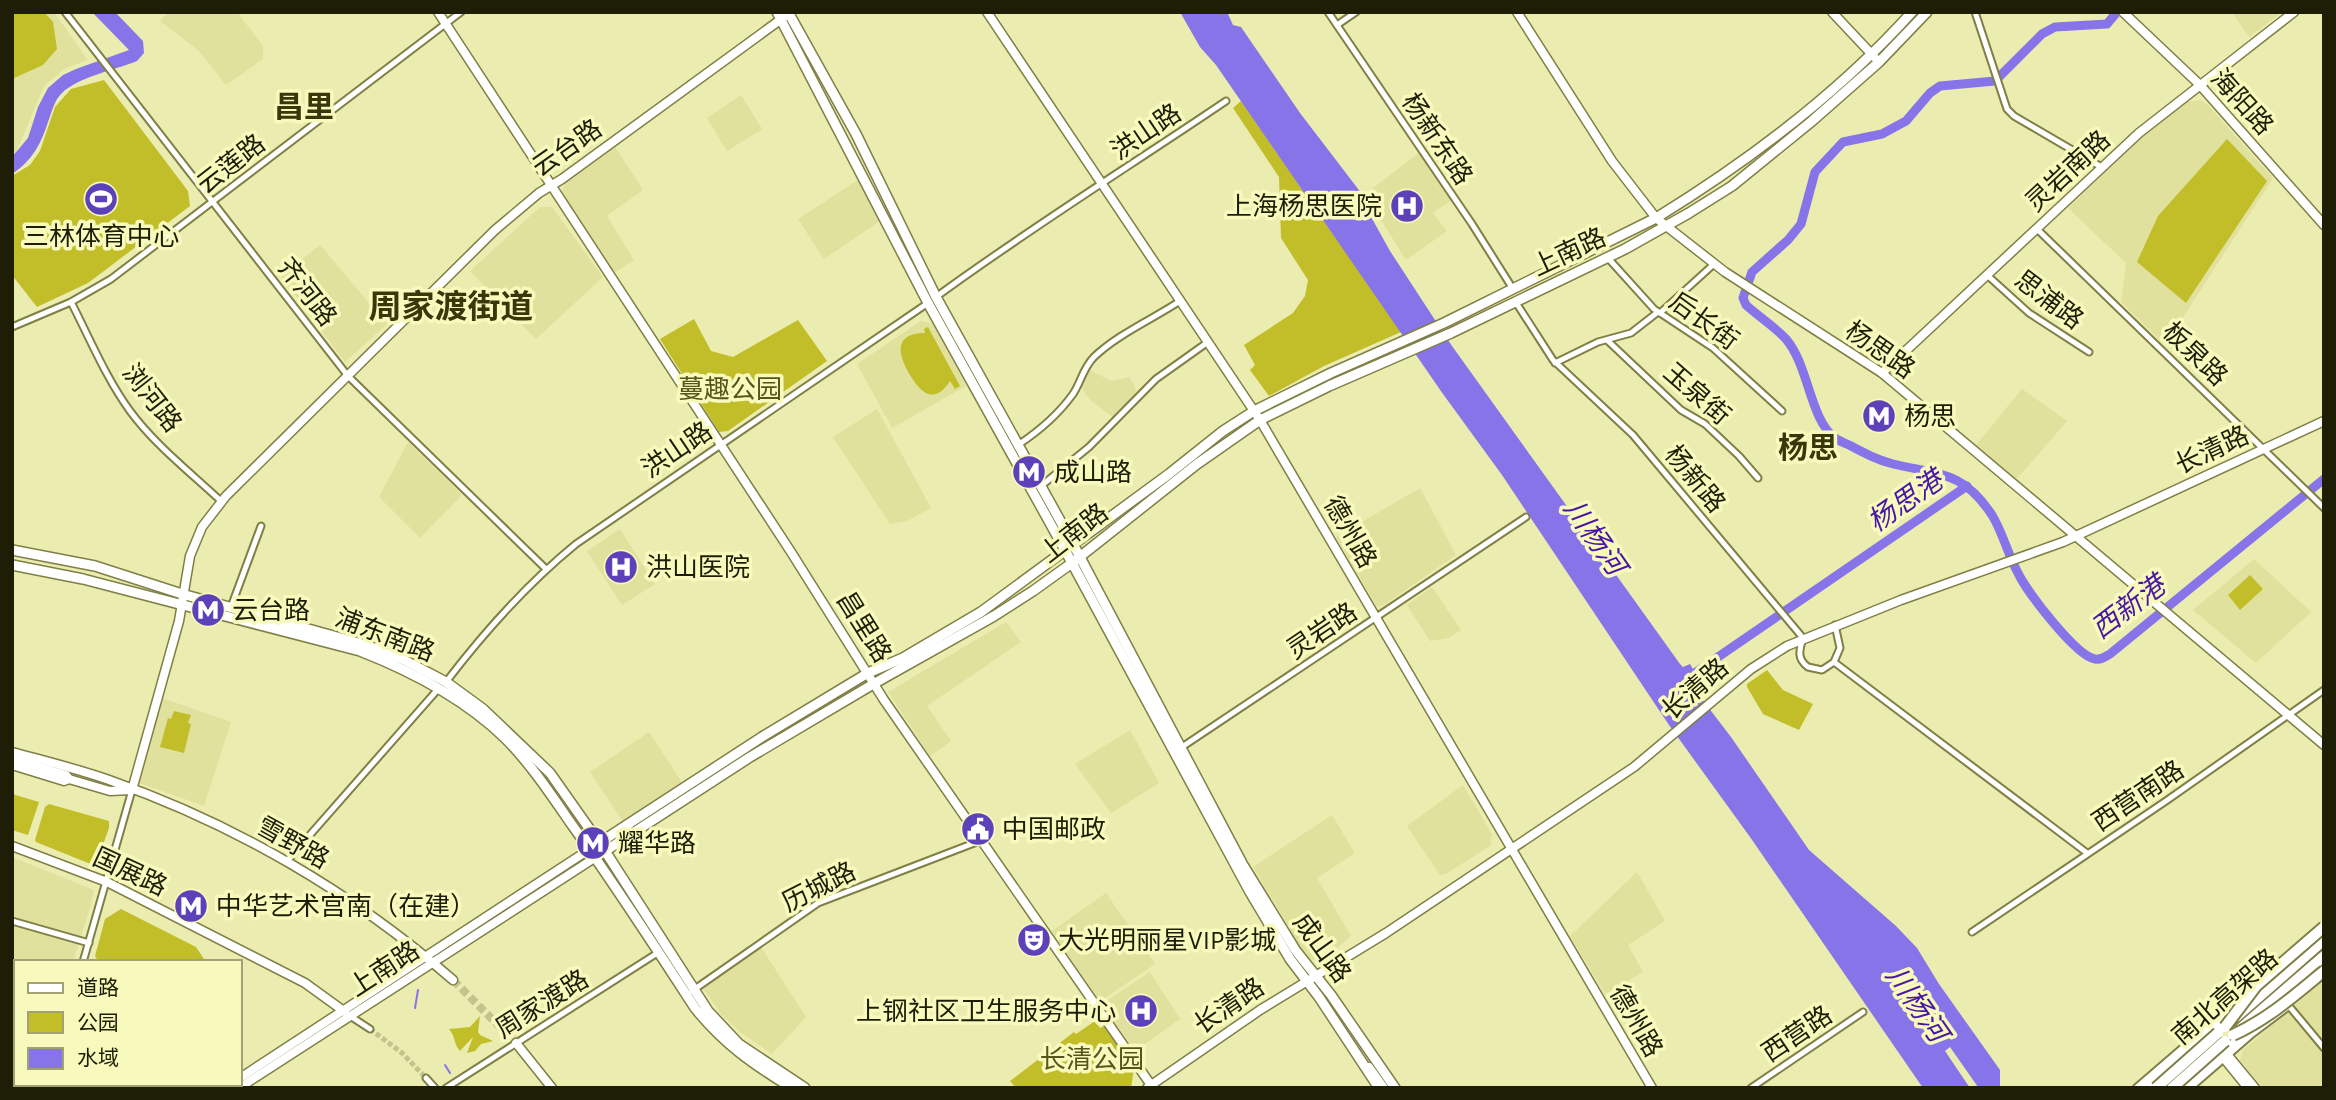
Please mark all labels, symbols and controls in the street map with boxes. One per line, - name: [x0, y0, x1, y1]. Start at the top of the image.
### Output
- street label: 海阳路: [2204, 63, 2280, 141]
- street label: 杨新东路: [1395, 87, 1479, 191]
- district label: 昌里: [274, 89, 334, 125]
- street label: 洪山路: [1105, 97, 1187, 167]
- street label: 云台路: [526, 113, 608, 183]
- street label: 灵岩南路: [2019, 124, 2117, 218]
- street label: 云莲路: [191, 128, 271, 200]
- sports icon: 三林体育中心: [82, 180, 120, 218]
- hospital icon: 上海杨思医院: [1388, 187, 1426, 225]
- place label: 上海杨思医院: [1226, 191, 1382, 222]
- place label: 三林体育中心: [23, 221, 179, 252]
- street label: 上南路: [1527, 221, 1611, 283]
- street label: 齐河路: [271, 252, 343, 332]
- street label: 思浦路: [2009, 264, 2089, 336]
- street label: 后长街: [1663, 286, 1745, 356]
- district label: 周家渡街道: [369, 288, 534, 326]
- street label: 杨思路: [1839, 315, 1921, 385]
- street label: 板泉路: [2156, 316, 2234, 392]
- street label: 玉泉街: [1657, 357, 1737, 431]
- street label: 浏河路: [116, 358, 188, 438]
- park label: 蔓趣公园: [678, 374, 782, 405]
- metro station icon: 杨思: [1860, 397, 1898, 435]
- place label: 杨思: [1904, 401, 1956, 432]
- street label: 洪山路: [636, 415, 718, 485]
- street label: 长清路: [2170, 419, 2254, 481]
- district label: 杨思: [1778, 430, 1838, 466]
- street label: 杨新路: [1658, 439, 1732, 519]
- metro station icon: 成山路: [1010, 453, 1048, 491]
- place label: 成山路: [1054, 457, 1132, 488]
- water label: 杨思港: [1861, 461, 1952, 539]
- street label: 德州路: [1317, 490, 1383, 574]
- water label: 川杨河: [1557, 493, 1635, 585]
- street label: 上南路: [1034, 497, 1114, 569]
- hospital icon: 洪山医院: [602, 548, 640, 586]
- place label: 洪山医院: [646, 552, 750, 583]
- water label: 西新港: [2085, 566, 2175, 645]
- street label: 昌里路: [830, 586, 898, 668]
- metro station icon: 云台路: [189, 591, 227, 629]
- place label: 云台路: [232, 595, 310, 626]
- street label: 灵岩路: [1281, 596, 1363, 666]
- street label: 浦东南路: [331, 602, 439, 668]
- street label: 长清路: [1655, 652, 1735, 726]
- street label: 西营南路: [2086, 754, 2190, 838]
- public building icon: 中国邮政: [959, 810, 997, 848]
- street label: 雪野路: [251, 811, 335, 875]
- place label: 中国邮政: [1002, 814, 1106, 845]
- metro station icon: 耀华路: [574, 824, 612, 862]
- place label: 耀华路: [618, 828, 696, 859]
- street label: 国展路: [88, 841, 172, 903]
- street label: 历城路: [777, 855, 861, 919]
- metro station icon: 中华艺术宫南（在建）: [172, 887, 210, 925]
- place label: 中华艺术宫南（在建）: [216, 891, 476, 922]
- street label: 成山路: [1287, 907, 1357, 989]
- theatre icon: 大光明丽星VIP影城: [1015, 921, 1053, 959]
- place label: 大光明丽星VIP影城: [1058, 925, 1276, 956]
- street label: 上南路: [343, 935, 425, 1003]
- street label: 南北高架路: [2166, 943, 2284, 1051]
- legend: [14, 960, 242, 1086]
- water label: 川杨河: [1879, 960, 1957, 1052]
- street label: 周家渡路: [490, 963, 594, 1045]
- street label: 长清路: [1188, 971, 1270, 1041]
- text: 道路: [77, 976, 119, 1000]
- street label: 德州路: [1603, 979, 1669, 1063]
- hospital icon: 上钢社区卫生服务中心: [1122, 992, 1160, 1030]
- place label: 上钢社区卫生服务中心: [856, 996, 1116, 1027]
- street label: 西营路: [1756, 999, 1838, 1069]
- text: 公园: [77, 1011, 119, 1035]
- park label: 长清公园: [1040, 1044, 1144, 1075]
- text: 水域: [77, 1046, 119, 1070]

